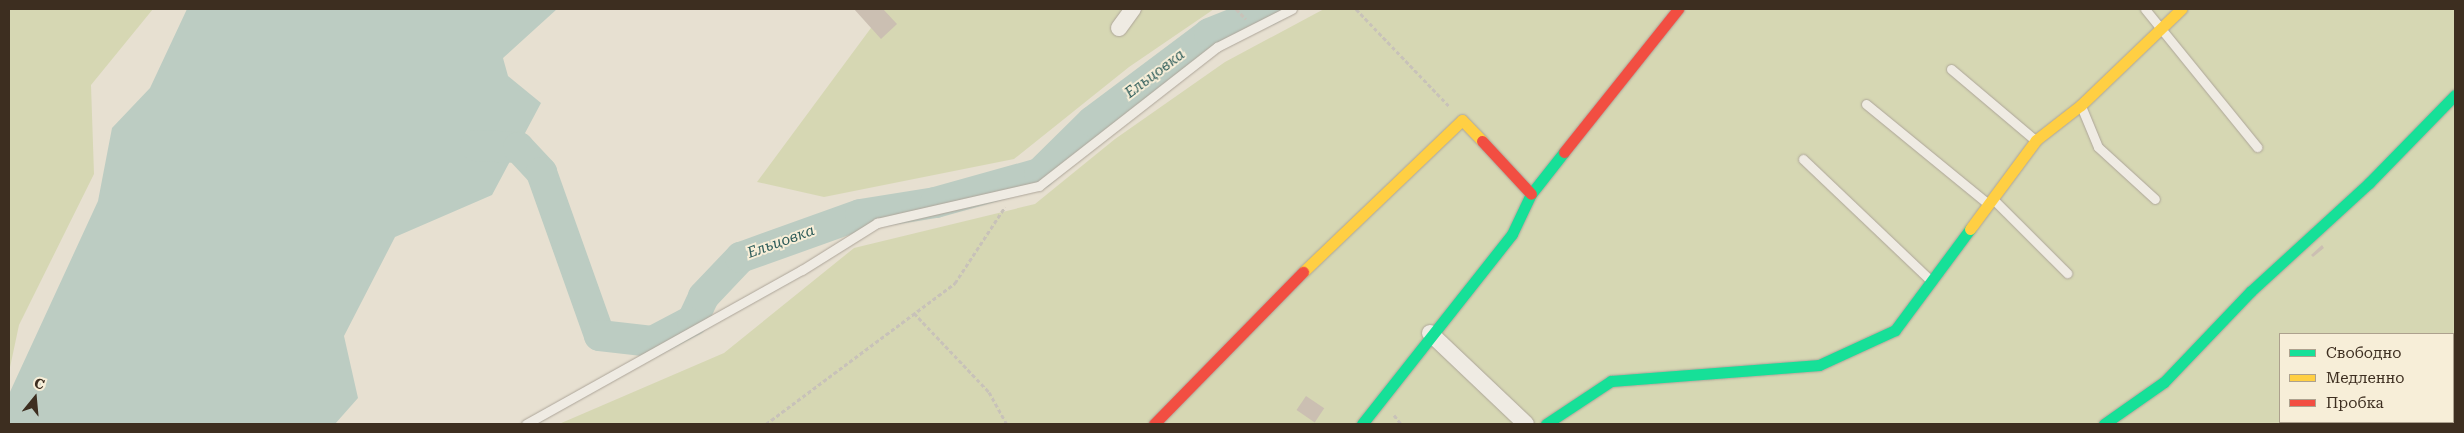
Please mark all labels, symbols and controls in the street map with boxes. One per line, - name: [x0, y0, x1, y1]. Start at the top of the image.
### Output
- water label: Ельцовка: [1122, 46, 1188, 102]
- water label: Ельцовка: [745, 222, 817, 262]
- legend: [2279, 333, 2454, 423]
- text: Свободно: [2326, 344, 2401, 362]
- text: Медленно: [2326, 369, 2405, 387]
- north arrow: [10, 373, 60, 423]
- text: С: [32, 375, 46, 393]
- text: Пробка: [2326, 394, 2384, 412]

